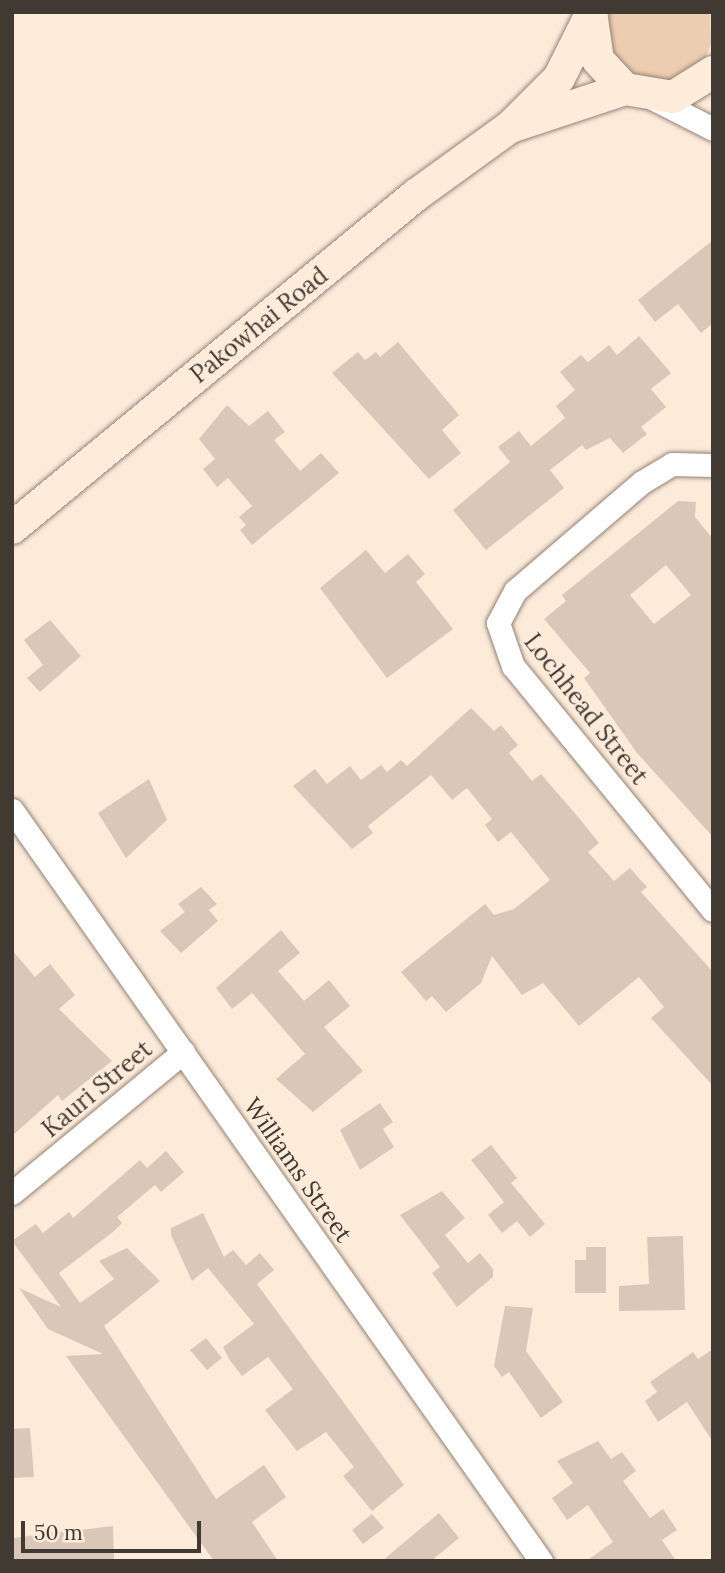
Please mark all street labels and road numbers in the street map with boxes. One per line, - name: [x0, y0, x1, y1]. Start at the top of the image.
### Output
- street label: Pakowhai Road: [185, 261, 333, 389]
- street label: Lochhead Street: [518, 628, 654, 790]
- street label: Kauri Street: [36, 1035, 158, 1143]
- street label: Williams Street: [238, 1092, 358, 1248]

